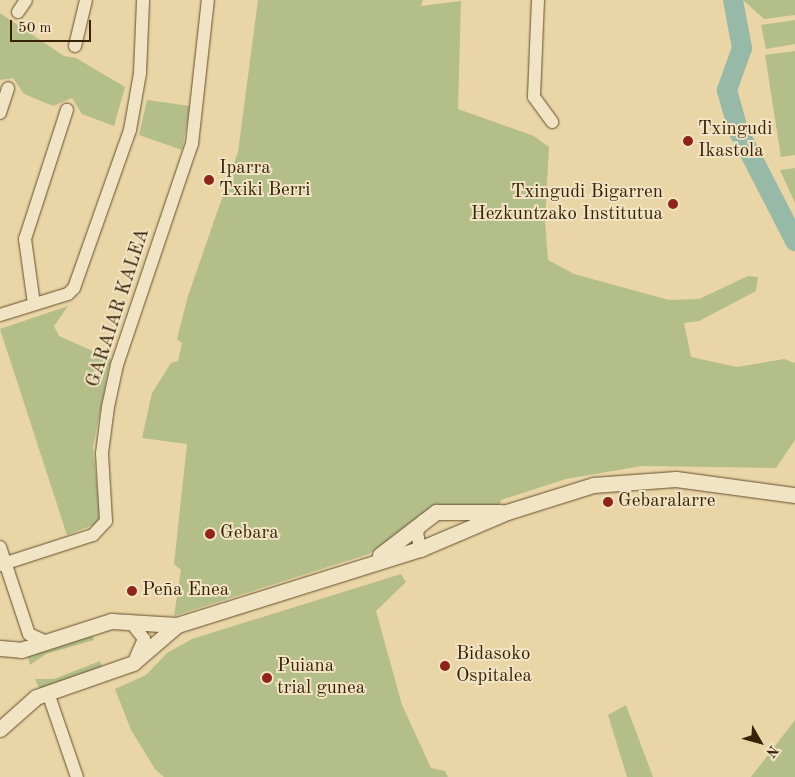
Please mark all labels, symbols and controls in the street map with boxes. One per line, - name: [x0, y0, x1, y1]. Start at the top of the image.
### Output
- scale bar: [12, 10, 94, 42]
- text: 50 m: [18, 21, 52, 36]
- place label: Txingudi Ikastola: [698, 119, 772, 163]
- marker: Txingudi Ikastola: [682, 135, 694, 147]
- place label: Iparra Txiki Berri: [219, 158, 310, 202]
- marker: Iparra Txiki Berri: [203, 174, 215, 186]
- place label: Txingudi Bigarren Hezkuntzako Institutua: [471, 182, 663, 226]
- marker: Txingudi Bigarren Hezkuntzako Institutua: [667, 198, 679, 210]
- street label: GARAIAR KALEA: [83, 226, 155, 390]
- place label: Gebaralarre: [618, 491, 716, 513]
- marker: Gebaralarre: [602, 496, 614, 508]
- place label: Gebara: [220, 523, 279, 545]
- marker: Gebara: [204, 528, 216, 540]
- place label: Peña Enea: [142, 580, 229, 602]
- marker: Peña Enea: [126, 585, 138, 597]
- place label: Bidasoko Ospitalea: [456, 644, 532, 688]
- place label: Puiana trial gunea: [277, 656, 365, 700]
- marker: Bidasoko Ospitalea: [438, 659, 452, 673]
- marker: Puiana trial gunea: [261, 672, 273, 684]
- north arrow: [735, 717, 785, 767]
- text: N: [763, 743, 781, 760]

